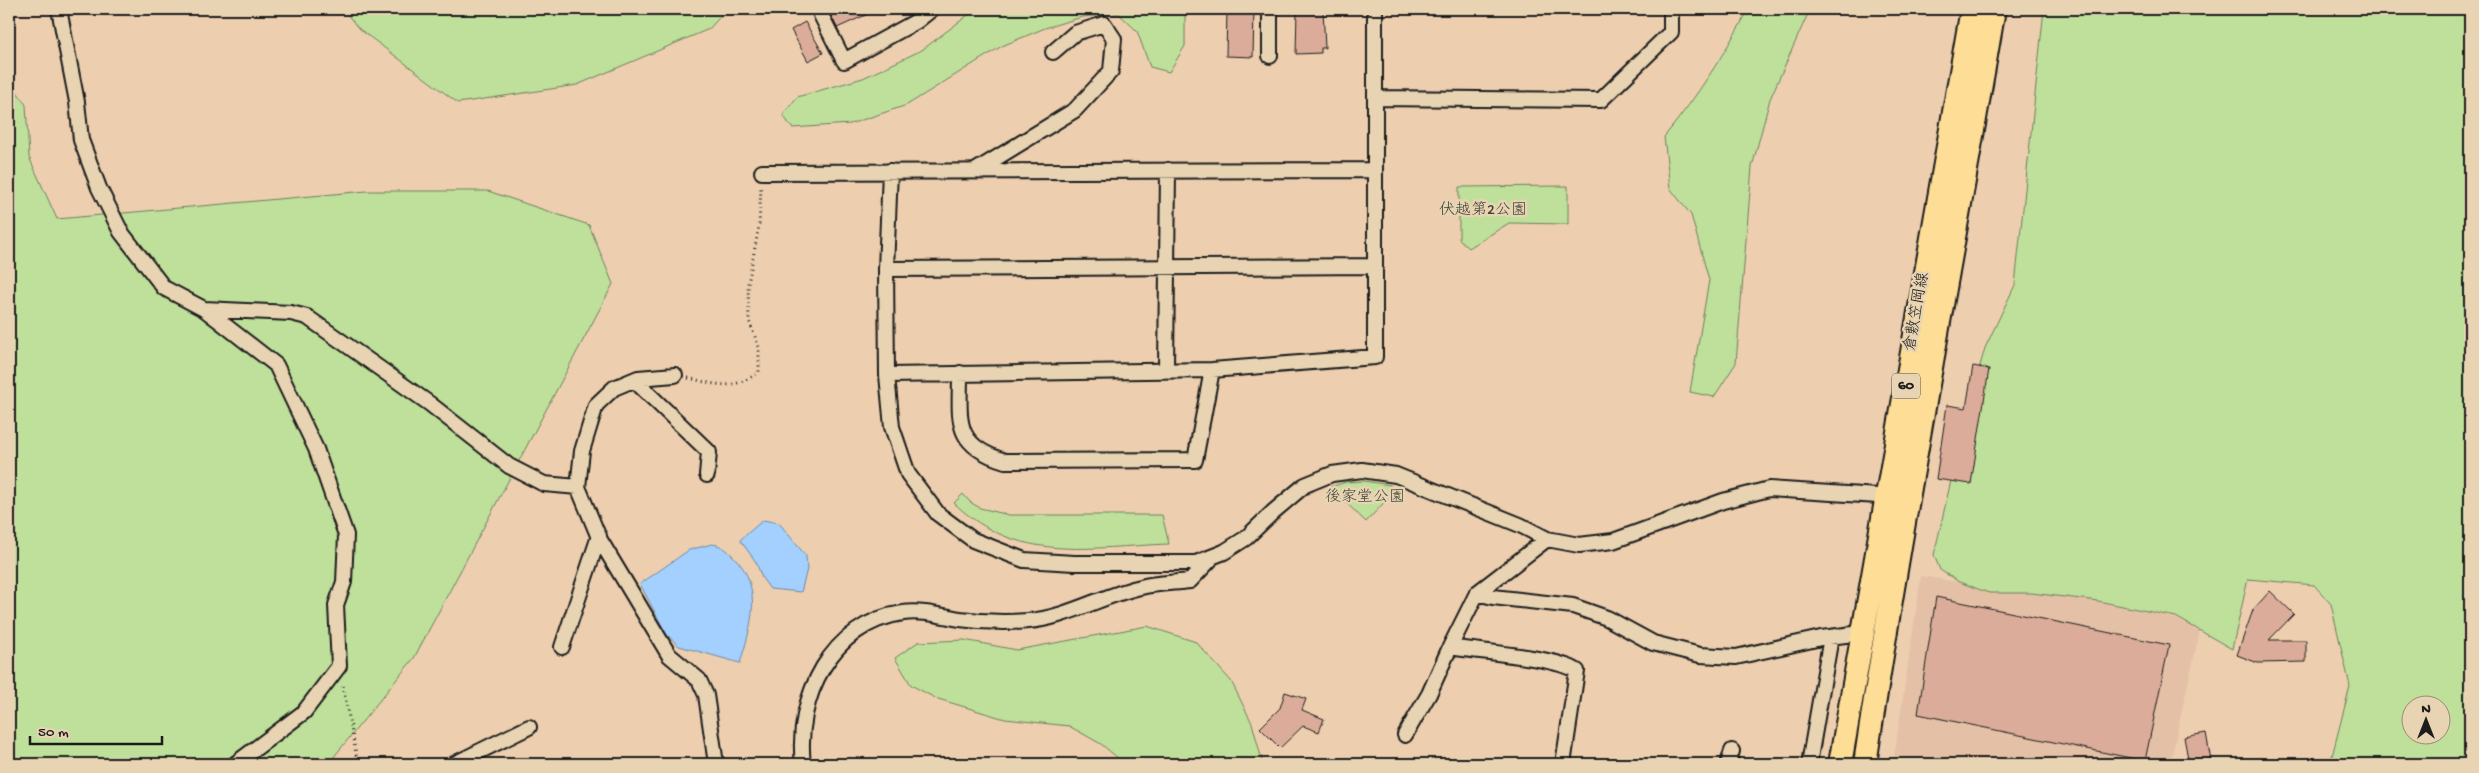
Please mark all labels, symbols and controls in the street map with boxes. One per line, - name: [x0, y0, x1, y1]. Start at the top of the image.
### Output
- park label: 伏越第2公園: [1439, 200, 1527, 221]
- street label: 倉敷笠岡線: [1900, 271, 1934, 353]
- road number: 60: [1892, 374, 1920, 398]
- park label: 後家堂公園: [1325, 487, 1405, 508]
- north arrow: [2402, 696, 2452, 746]
- text: N: [2421, 701, 2431, 718]
- scale bar: [30, 713, 162, 745]
- text: 50 m: [38, 724, 69, 742]

